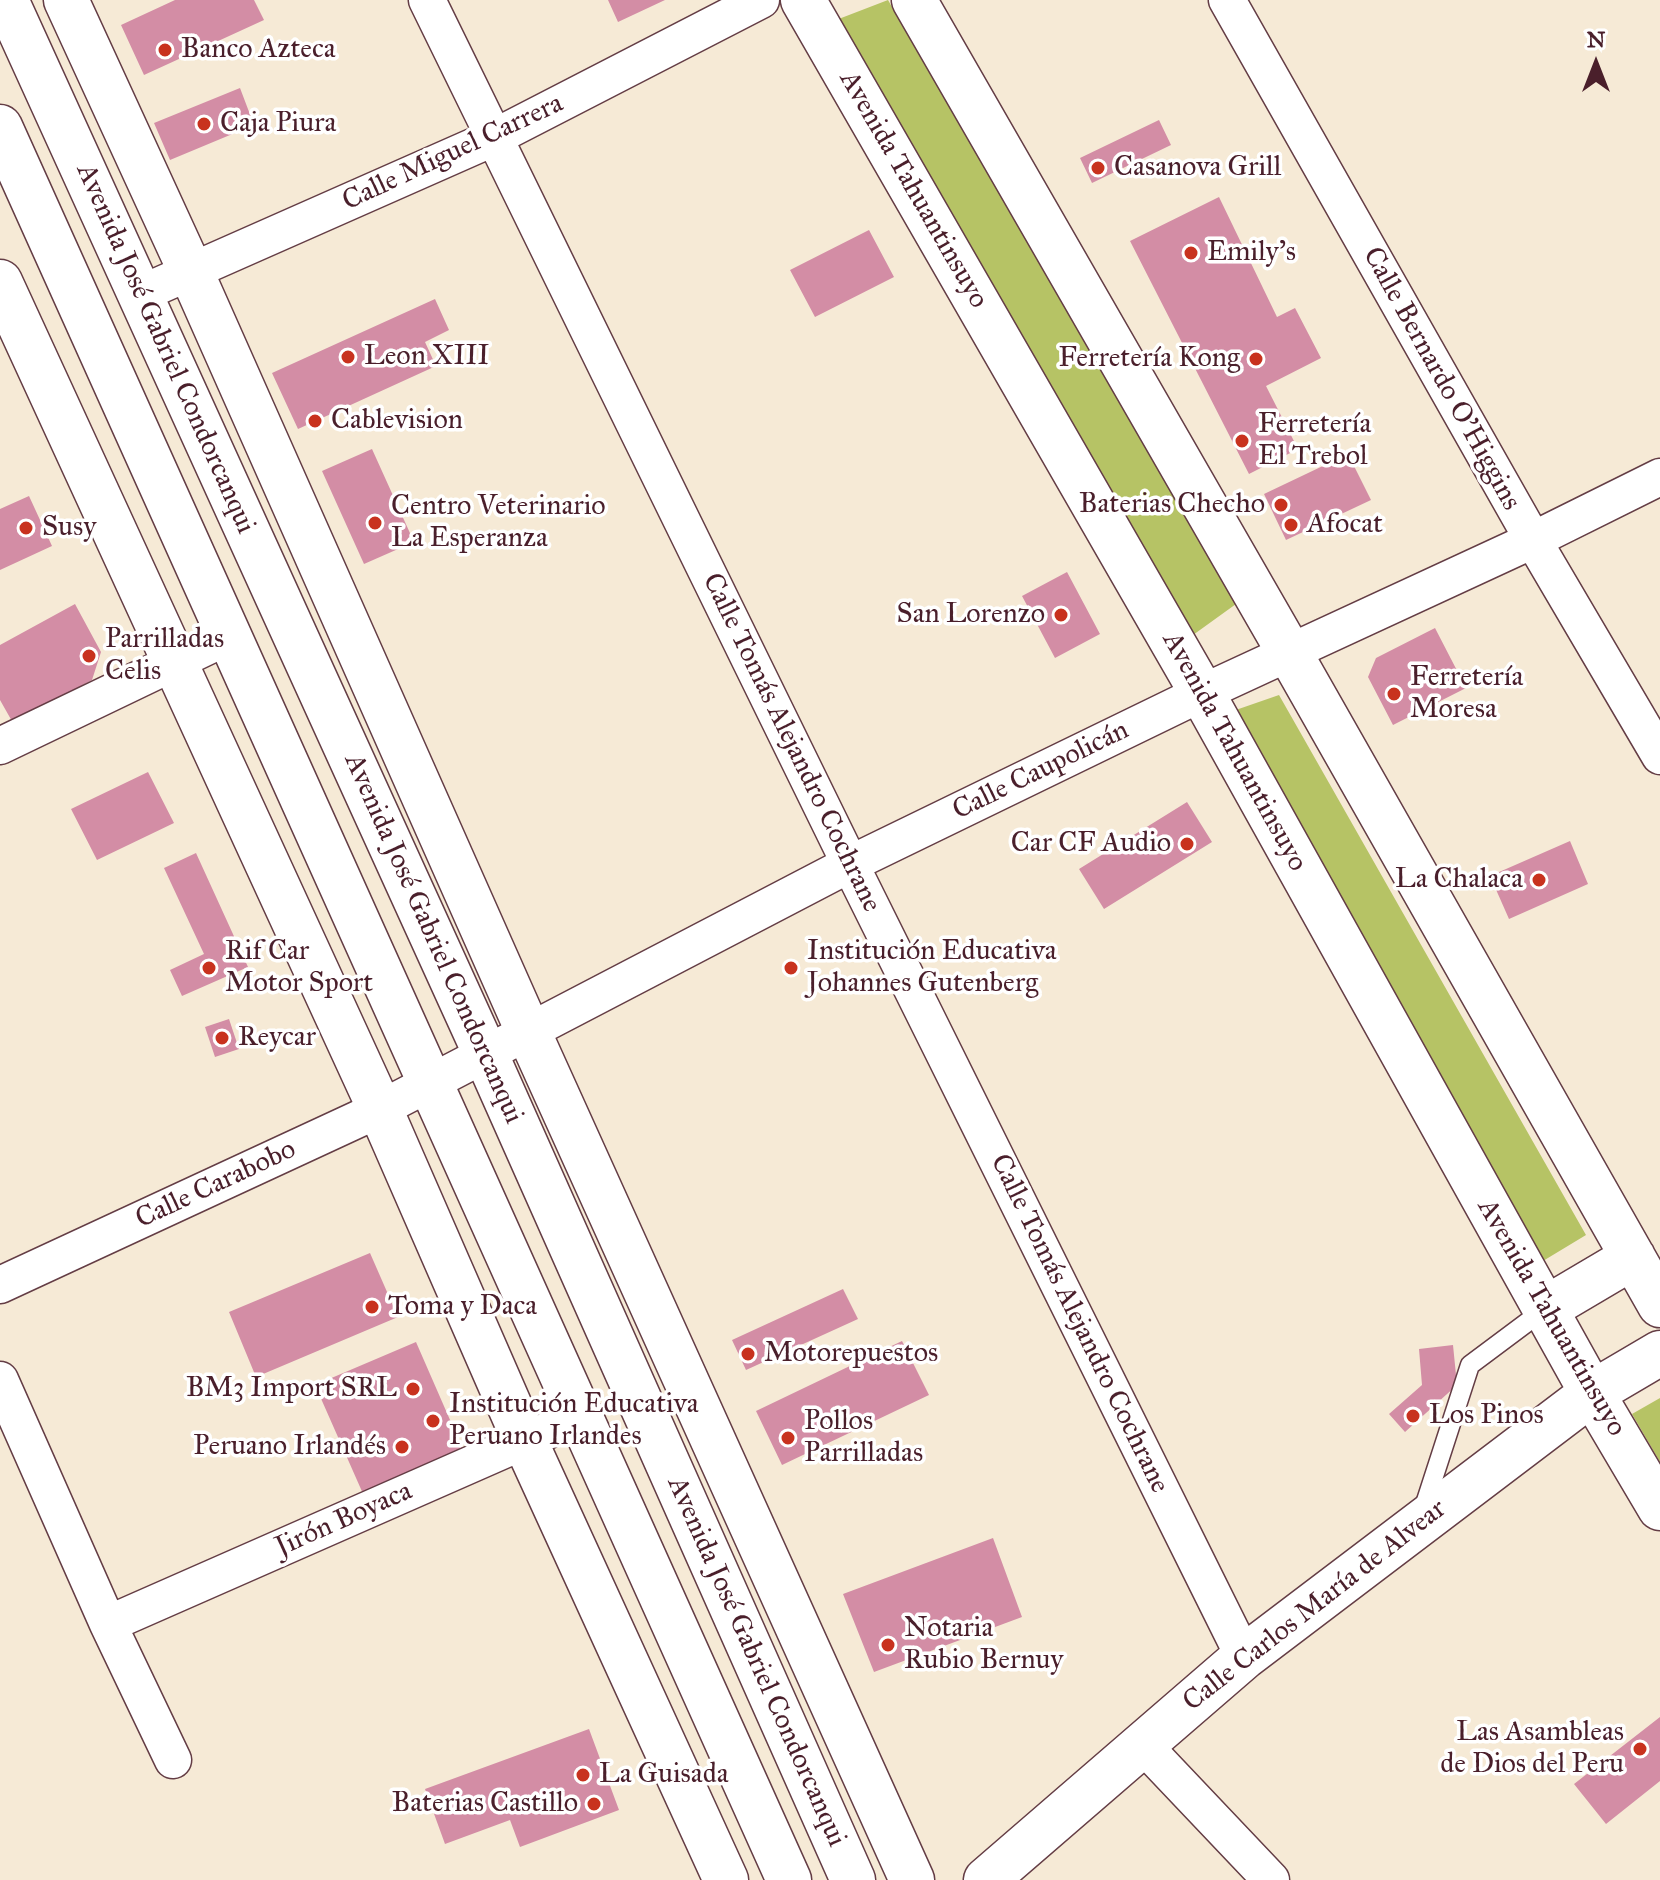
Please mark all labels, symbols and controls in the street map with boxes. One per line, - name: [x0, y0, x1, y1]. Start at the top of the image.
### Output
- north arrow: [1556, 24, 1636, 104]
- text: N: [1587, 26, 1605, 53]
- place label: Banco Azteca: [181, 33, 336, 67]
- marker: Banco Azteca: [156, 41, 174, 59]
- street label: Avenida Tahuantinsuyo: [831, 65, 995, 315]
- street label: Calle Miguel Carrera: [337, 87, 569, 219]
- place label: Caja Piura: [220, 107, 336, 141]
- marker: Caja Piura: [195, 115, 213, 133]
- place label: Casanova Grill: [1114, 151, 1281, 185]
- street label: Avenida José Gabriel Condorcanqui: [68, 159, 262, 539]
- marker: Casanova Grill: [1089, 159, 1107, 177]
- place label: Emily's: [1207, 236, 1296, 270]
- street label: Calle Bernardo O'Higgins: [1355, 242, 1527, 516]
- marker: Emily's: [1182, 244, 1200, 262]
- place label: Leon XIII: [364, 340, 490, 374]
- place label: Ferretería Kong: [1059, 342, 1240, 376]
- marker: Leon XIII: [339, 348, 357, 366]
- marker: Ferretería Kong: [1247, 350, 1265, 368]
- place label: Cablevision: [331, 404, 463, 438]
- place label: Ferretería El Trebol: [1258, 408, 1371, 474]
- marker: Cablevision: [306, 412, 324, 430]
- marker: Ferretería El Trebol: [1233, 432, 1251, 450]
- place label: Baterias Checho: [1079, 488, 1265, 522]
- place label: Centro Veterinario La Esperanza: [391, 490, 606, 556]
- marker: Baterias Checho: [1272, 496, 1290, 514]
- place label: Afocat: [1307, 508, 1383, 542]
- place label: Susy: [42, 511, 96, 545]
- marker: Centro Veterinario La Esperanza: [366, 514, 384, 532]
- marker: Afocat: [1282, 516, 1300, 534]
- marker: Susy: [17, 519, 35, 537]
- street label: Calle Tomás Alejandro Cochrane: [694, 568, 888, 918]
- place label: San Lorenzo: [897, 598, 1045, 632]
- marker: San Lorenzo: [1052, 606, 1070, 624]
- place label: Parrilladas Celis: [105, 623, 224, 689]
- street label: Avenida Tahuantinsuyo: [1154, 626, 1314, 878]
- marker: Parrilladas Celis: [80, 647, 98, 665]
- place label: Ferretería Moresa: [1410, 661, 1523, 727]
- marker: Ferretería Moresa: [1385, 685, 1403, 703]
- street label: Calle Caupolicán: [948, 714, 1134, 828]
- street label: Avenida José Gabriel Condorcanqui: [336, 749, 530, 1129]
- place label: Car CF Audio: [1011, 827, 1171, 861]
- marker: Car CF Audio: [1178, 835, 1196, 853]
- place label: La Chalaca: [1395, 863, 1523, 897]
- marker: La Chalaca: [1530, 871, 1548, 889]
- place label: Rif Car Motor Sport: [225, 935, 373, 1001]
- place label: Institución Educativa Johannes Gutenberg: [807, 935, 1057, 1001]
- marker: Rif Car Motor Sport: [200, 959, 218, 977]
- marker: Institución Educativa Johannes Gutenberg: [782, 959, 800, 977]
- place label: Reycar: [238, 1021, 316, 1055]
- marker: Reycar: [213, 1029, 231, 1047]
- street label: Calle Carabobo: [131, 1133, 301, 1237]
- street label: Calle Tomás Alejandro Cochrane: [982, 1149, 1176, 1499]
- street label: Avenida Tahuantinsuyo: [1469, 1193, 1633, 1443]
- place label: Toma y Daca: [388, 1290, 537, 1324]
- marker: Toma y Daca: [363, 1298, 381, 1316]
- place label: Motorepuestos: [764, 1337, 938, 1371]
- marker: Motorepuestos: [739, 1345, 757, 1363]
- place label: BM3 Import SRL: [186, 1372, 397, 1406]
- marker: BM3 Import SRL: [404, 1380, 422, 1398]
- place label: Institución Educativa Peruano Irlandes: [449, 1388, 699, 1454]
- place label: Los Pinos: [1429, 1399, 1544, 1433]
- place label: Pollos Parrilladas: [804, 1405, 923, 1471]
- marker: Los Pinos: [1404, 1407, 1422, 1425]
- marker: Institución Educativa Peruano Irlandes: [424, 1412, 442, 1430]
- marker: Pollos Parrilladas: [779, 1429, 797, 1447]
- place label: Peruano Irlandés: [193, 1430, 386, 1464]
- marker: Peruano Irlandés: [393, 1438, 411, 1456]
- street label: Avenida José Gabriel Condorcanqui: [659, 1472, 853, 1852]
- street label: Jirón Boyaca: [271, 1475, 417, 1565]
- street label: Calle Carlos María de Alvear: [1177, 1493, 1453, 1719]
- place label: Notaria Rubio Bernuy: [904, 1612, 1063, 1678]
- marker: Notaria Rubio Bernuy: [879, 1636, 897, 1654]
- place label: Las Asambleas de Dios del Peru: [1440, 1716, 1624, 1782]
- marker: Las Asambleas de Dios del Peru: [1631, 1740, 1649, 1758]
- place label: La Guisada: [599, 1758, 729, 1792]
- marker: La Guisada: [574, 1766, 592, 1784]
- place label: Baterias Castillo: [392, 1787, 578, 1821]
- marker: Baterias Castillo: [585, 1795, 603, 1813]

